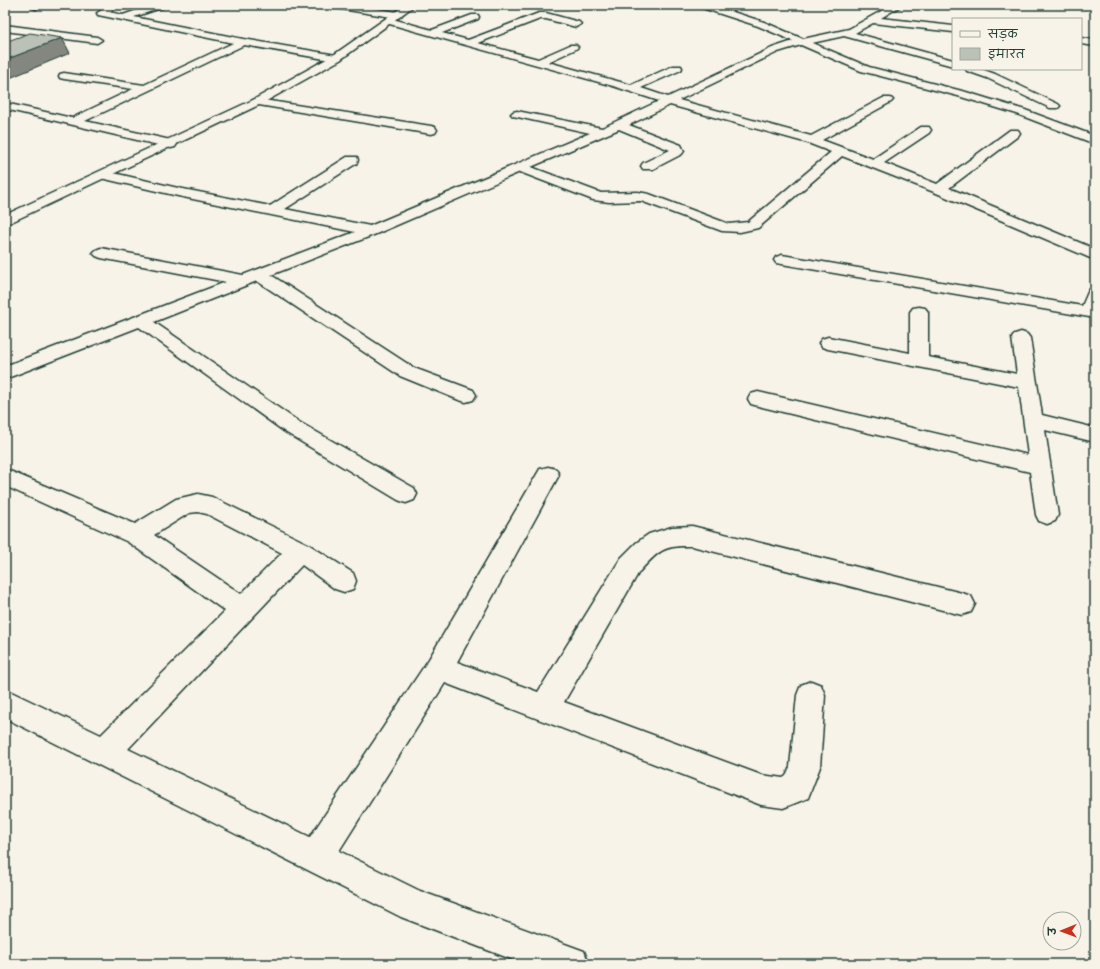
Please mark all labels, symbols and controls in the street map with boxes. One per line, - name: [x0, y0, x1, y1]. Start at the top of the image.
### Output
- legend: [952, 18, 1082, 70]
- text: सड़क: [987, 26, 1019, 42]
- text: इमारत: [988, 46, 1026, 62]
- north arrow: [1042, 911, 1082, 951]
- text: उ: [1045, 926, 1060, 936]

